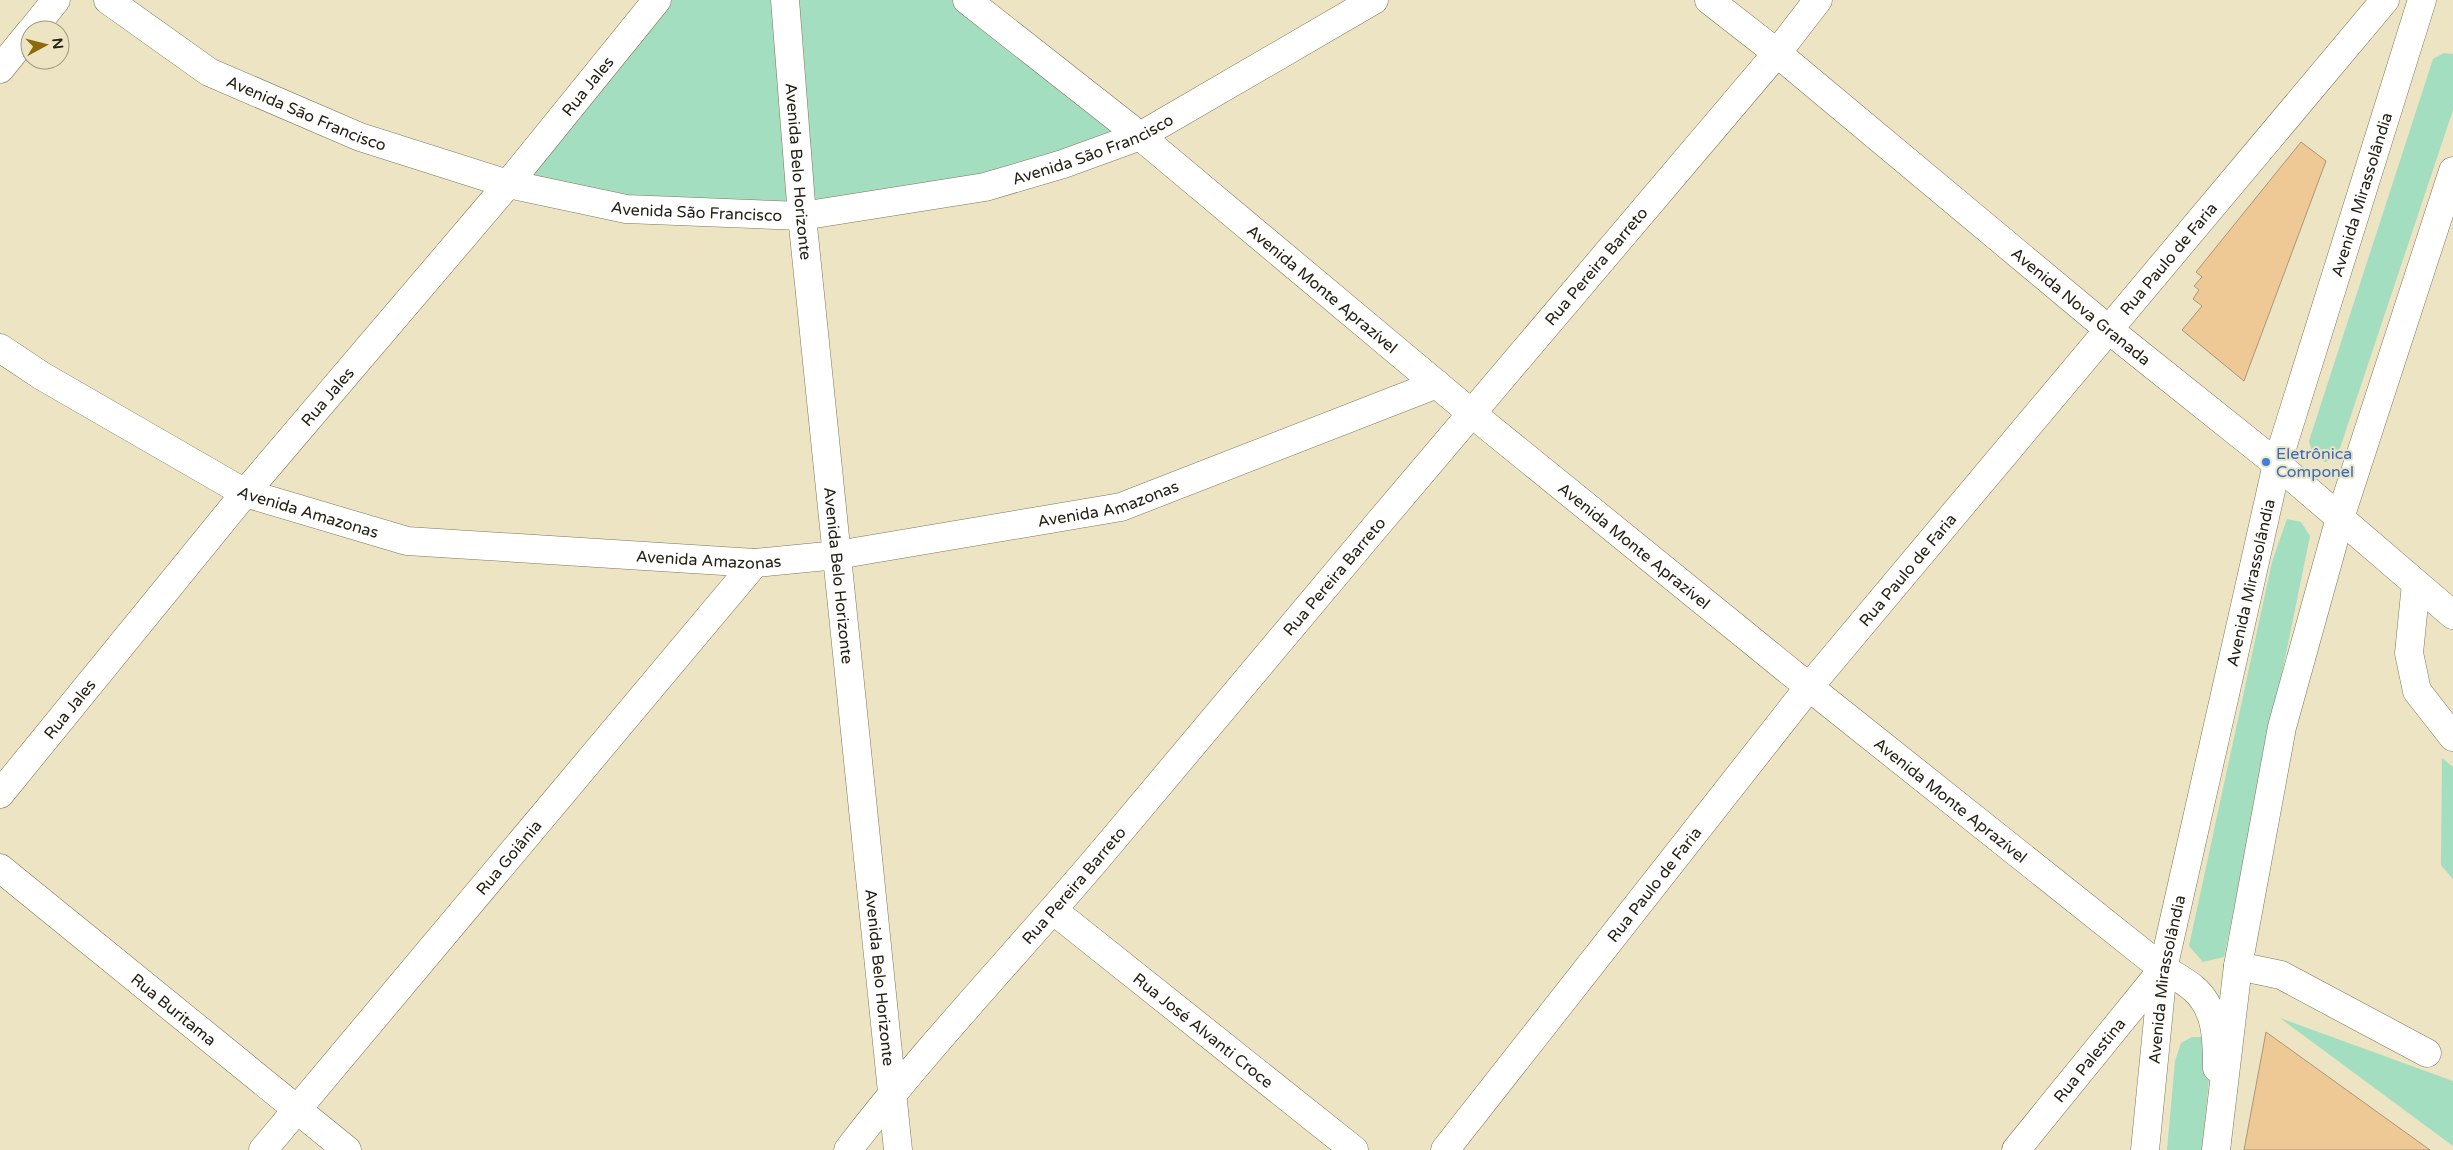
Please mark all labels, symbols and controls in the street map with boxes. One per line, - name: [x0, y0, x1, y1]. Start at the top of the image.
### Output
- north arrow: [20, 20, 70, 70]
- text: N: [48, 37, 67, 50]
- street label: Rua Jales: [558, 53, 618, 121]
- street label: Avenida São Francisco: [223, 72, 389, 156]
- street label: Avenida Belo Horizonte: [781, 82, 815, 261]
- street label: Avenida São Francisco: [1010, 110, 1177, 189]
- street label: Avenida Mirassolândia: [2327, 110, 2397, 279]
- street label: Avenida São Francisco: [609, 197, 782, 226]
- street label: Rua Paulo de Faria: [2116, 199, 2222, 320]
- street label: Rua Pereira Barreto: [1541, 203, 1652, 330]
- street label: Avenida Monte Aprazível: [1243, 221, 1401, 358]
- street label: Avenida Nova Granada: [2007, 244, 2154, 370]
- street label: Rua Jales: [297, 363, 359, 431]
- place label: Eletrônica Componel: [2276, 444, 2354, 482]
- marker: Eletrônica Componel: [2260, 456, 2272, 468]
- street label: Avenida Amazonas: [1036, 477, 1182, 532]
- street label: Avenida Monte Aprazível: [1554, 479, 1714, 614]
- street label: Avenida Amazonas: [234, 482, 381, 543]
- street label: Avenida Belo Horizonte: [819, 486, 857, 665]
- street label: Avenida Mirassolândia: [2223, 497, 2280, 669]
- street label: Rua Paulo de Faria: [1855, 510, 1961, 631]
- street label: Rua Pereira Barreto: [1279, 513, 1390, 640]
- street label: Avenida Amazonas: [635, 546, 782, 574]
- street label: Rua Jales: [40, 675, 101, 743]
- street label: Avenida Monte Aprazível: [1870, 734, 2031, 868]
- street label: Rua Goiânia: [472, 816, 546, 900]
- street label: Rua Pereira Barreto: [1018, 823, 1131, 949]
- street label: Rua Paulo de Faria: [1603, 823, 1706, 947]
- street label: Avenida Belo Horizonte: [860, 888, 898, 1067]
- street label: Avenida Mirassolândia: [2145, 893, 2190, 1065]
- street label: Rua Buritama: [127, 969, 220, 1051]
- street label: Rua José Alvanti Croce: [1129, 969, 1277, 1093]
- street label: Rua Palestina: [2050, 1014, 2130, 1107]

